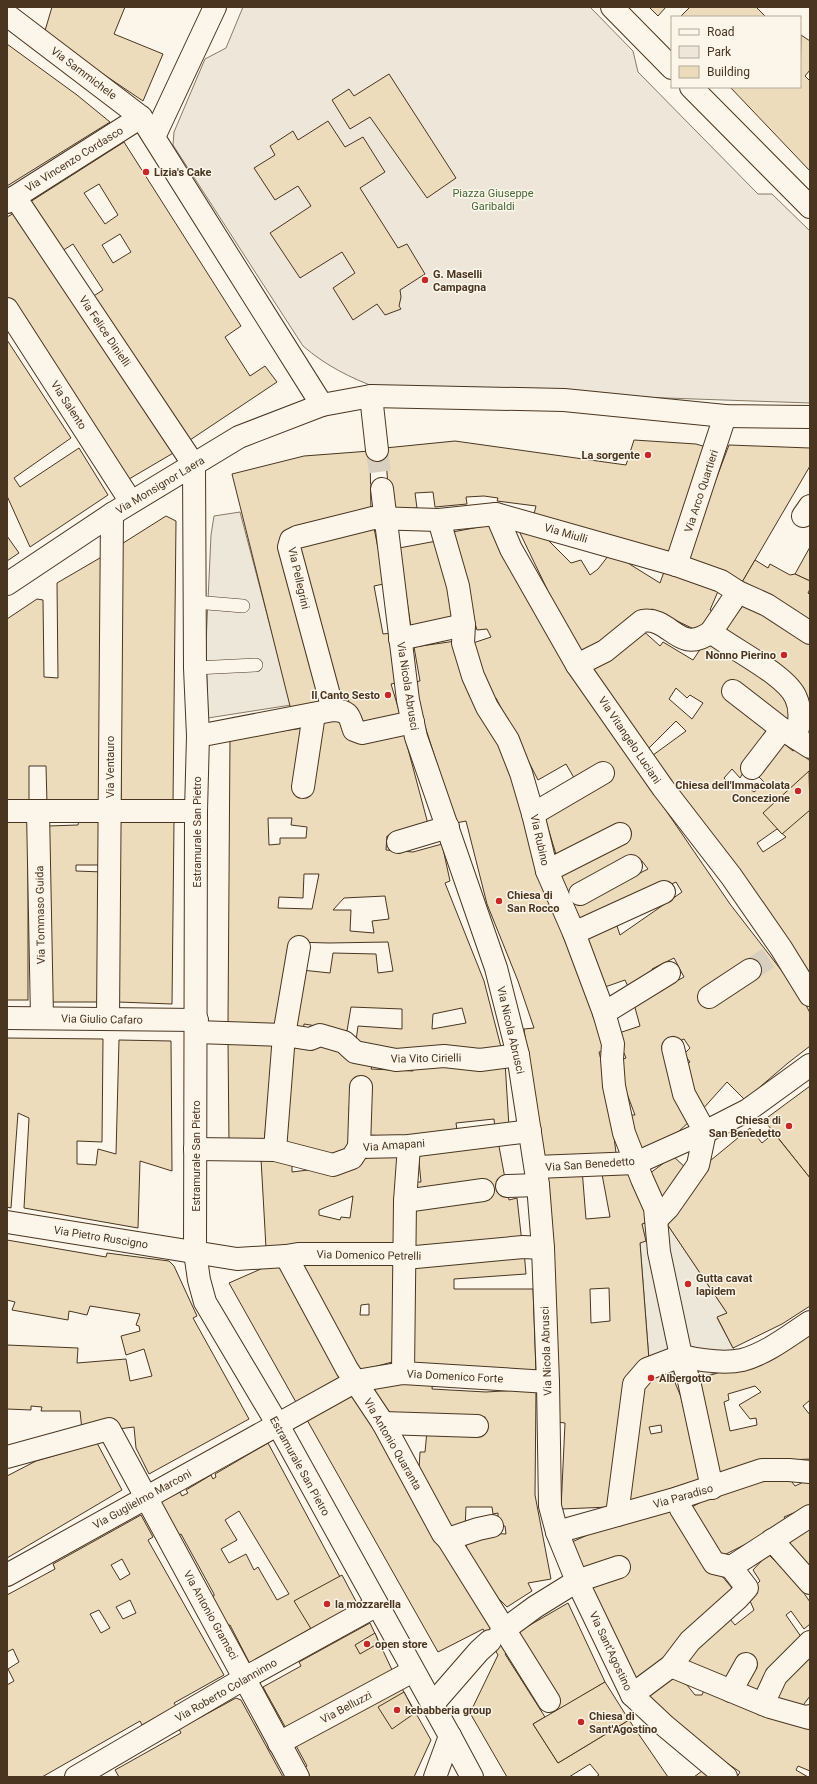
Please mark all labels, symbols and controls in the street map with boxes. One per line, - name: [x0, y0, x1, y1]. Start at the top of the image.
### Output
- legend: [671, 16, 801, 88]
- text: Road: [707, 25, 735, 39]
- street label: Via Sammichele: [48, 44, 119, 102]
- text: Park: [707, 45, 732, 59]
- text: Building: [707, 65, 750, 79]
- street label: Via Vincenzo Cordasco: [23, 124, 126, 195]
- place label: Lizia's Cake: [154, 166, 212, 179]
- marker: Lizia's Cake: [141, 167, 151, 177]
- park label: Piazza Giuseppe Garibaldi: [452, 187, 534, 213]
- place label: G. Maselli Campagna: [433, 268, 486, 294]
- marker: G. Maselli Campagna: [420, 275, 430, 285]
- street label: Via Felice Dinielli: [76, 293, 133, 369]
- street label: Via Salento: [48, 379, 89, 432]
- street label: Via Arco Quartieri: [682, 448, 721, 534]
- place label: La sorgente: [582, 449, 640, 462]
- marker: La sorgente: [643, 450, 653, 460]
- street label: Via Monsignor Laera: [114, 454, 207, 517]
- street label: Via Miulli: [543, 521, 589, 546]
- street label: Via Pellegrini: [285, 546, 312, 611]
- street label: Via Nicola Abrusci: [394, 641, 421, 731]
- place label: Nonno Pierino: [705, 649, 776, 662]
- marker: Nonno Pierino: [779, 650, 789, 660]
- place label: Il Canto Sesto: [311, 689, 380, 702]
- marker: Il Canto Sesto: [383, 690, 393, 700]
- street label: Via Vitangelo Luciani: [596, 694, 664, 786]
- street label: Via Ventauro: [104, 736, 117, 798]
- street label: Estramurale San Pietro: [191, 776, 204, 888]
- place label: Chiesa dell'Immacolata Concezione: [675, 779, 790, 805]
- marker: Chiesa dell'Immacolata Concezione: [793, 786, 803, 796]
- street label: Via Rubino: [527, 813, 552, 867]
- street label: Via Tommaso Guida: [33, 865, 48, 965]
- place label: Chiesa di San Rocco: [507, 889, 560, 915]
- marker: Chiesa di San Rocco: [494, 896, 504, 906]
- street label: Via Nicola Abrusci: [494, 985, 527, 1075]
- street label: Via Giulio Cafaro: [61, 1012, 143, 1027]
- street label: Via Vito Cirielli: [391, 1051, 461, 1066]
- street label: Estramurale San Pietro: [190, 1100, 203, 1212]
- place label: Chiesa di San Benedetto: [709, 1114, 781, 1140]
- marker: Chiesa di San Benedetto: [784, 1121, 794, 1131]
- street label: Via Amapani: [363, 1137, 425, 1154]
- street label: Via San Benedetto: [545, 1155, 635, 1174]
- street label: Via Pietro Ruscigno: [53, 1224, 149, 1251]
- street label: Via Domenico Petrelli: [317, 1248, 421, 1263]
- place label: Gutta cavat lapidem: [696, 1272, 753, 1298]
- marker: Gutta cavat lapidem: [683, 1279, 693, 1289]
- street label: Via Nicola Abrusci: [538, 1306, 555, 1396]
- street label: Via Domenico Forte: [406, 1367, 504, 1386]
- place label: Albergotto: [659, 1372, 711, 1385]
- marker: Albergotto: [646, 1373, 656, 1383]
- street label: Via Antonio Quaranta: [361, 1396, 424, 1493]
- street label: Estramurale San Pietro: [267, 1414, 332, 1518]
- street label: Via Guglielmo Marconi: [91, 1467, 194, 1532]
- street label: Via Paradiso: [652, 1482, 715, 1511]
- street label: Via Antonio Gramsci: [181, 1568, 240, 1662]
- place label: la mozzarella: [335, 1598, 401, 1611]
- marker: la mozzarella: [322, 1599, 332, 1609]
- street label: Via Sant'Agostino: [587, 1610, 635, 1693]
- place label: open store: [375, 1638, 428, 1651]
- marker: open store: [362, 1639, 372, 1649]
- street label: Via Roberto Colanninno: [173, 1656, 279, 1725]
- street label: Via Belluzzi: [318, 1689, 374, 1726]
- place label: kebabberia group: [405, 1704, 491, 1717]
- marker: kebabberia group: [392, 1705, 402, 1715]
- place label: Chiesa di Sant'Agostino: [589, 1710, 657, 1736]
- marker: Chiesa di Sant'Agostino: [576, 1717, 586, 1727]

